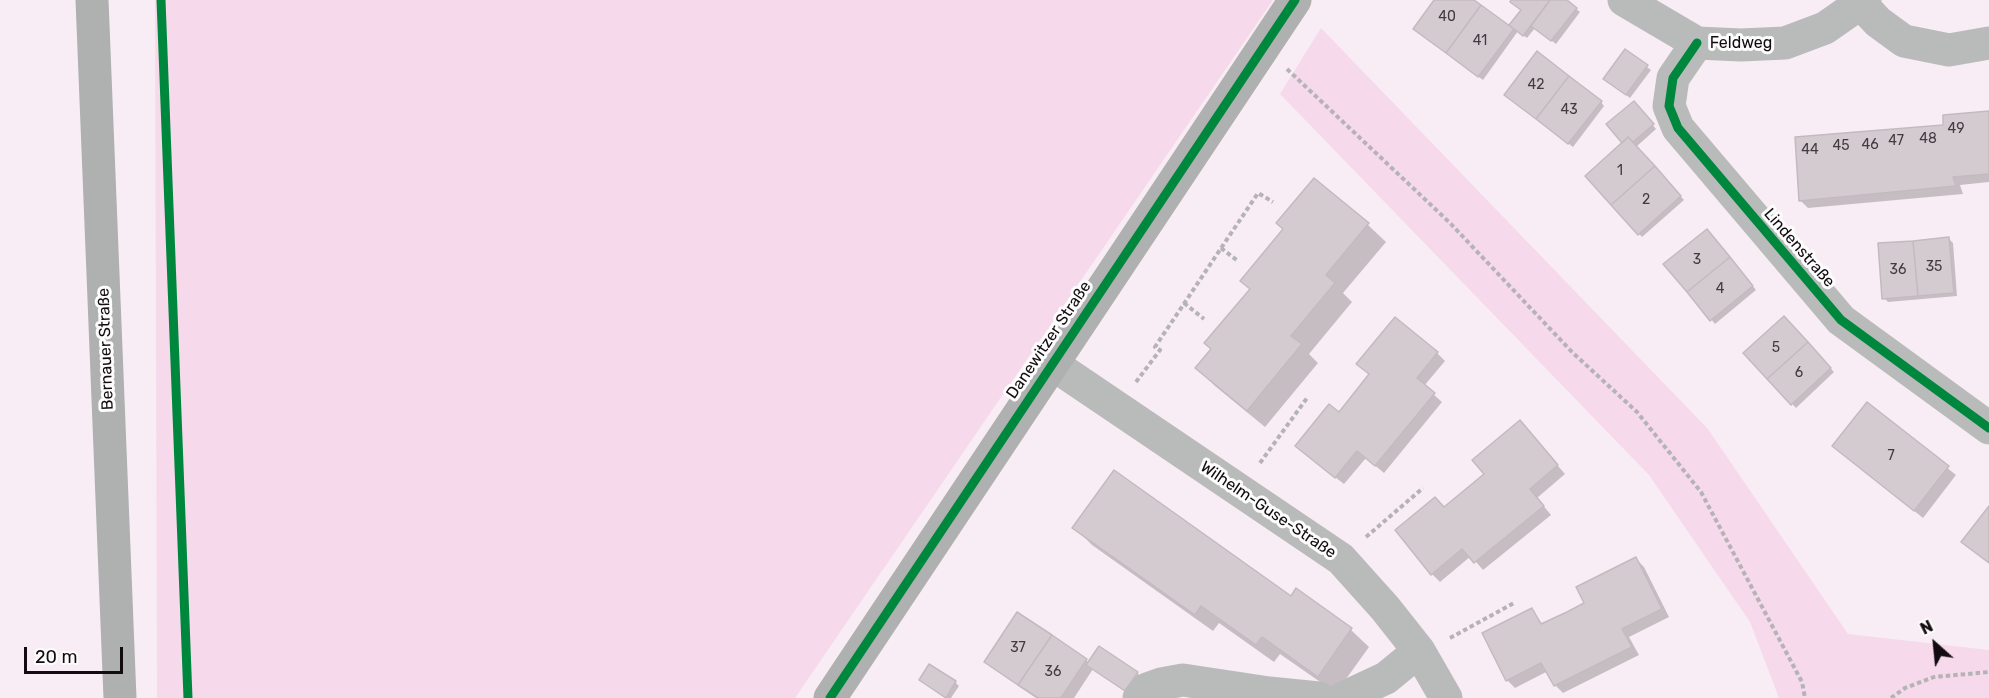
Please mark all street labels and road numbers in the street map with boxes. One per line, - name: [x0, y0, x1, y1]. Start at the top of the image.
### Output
- street label: Feldweg: [1710, 33, 1772, 53]
- street label: Lindenstraße: [1760, 205, 1838, 291]
- street label: Danewitzer Straße: [1003, 278, 1095, 402]
- street label: Bernauer Straße: [94, 288, 118, 410]
- street label: Wilhelm-Guse-Straße: [1196, 457, 1340, 563]

